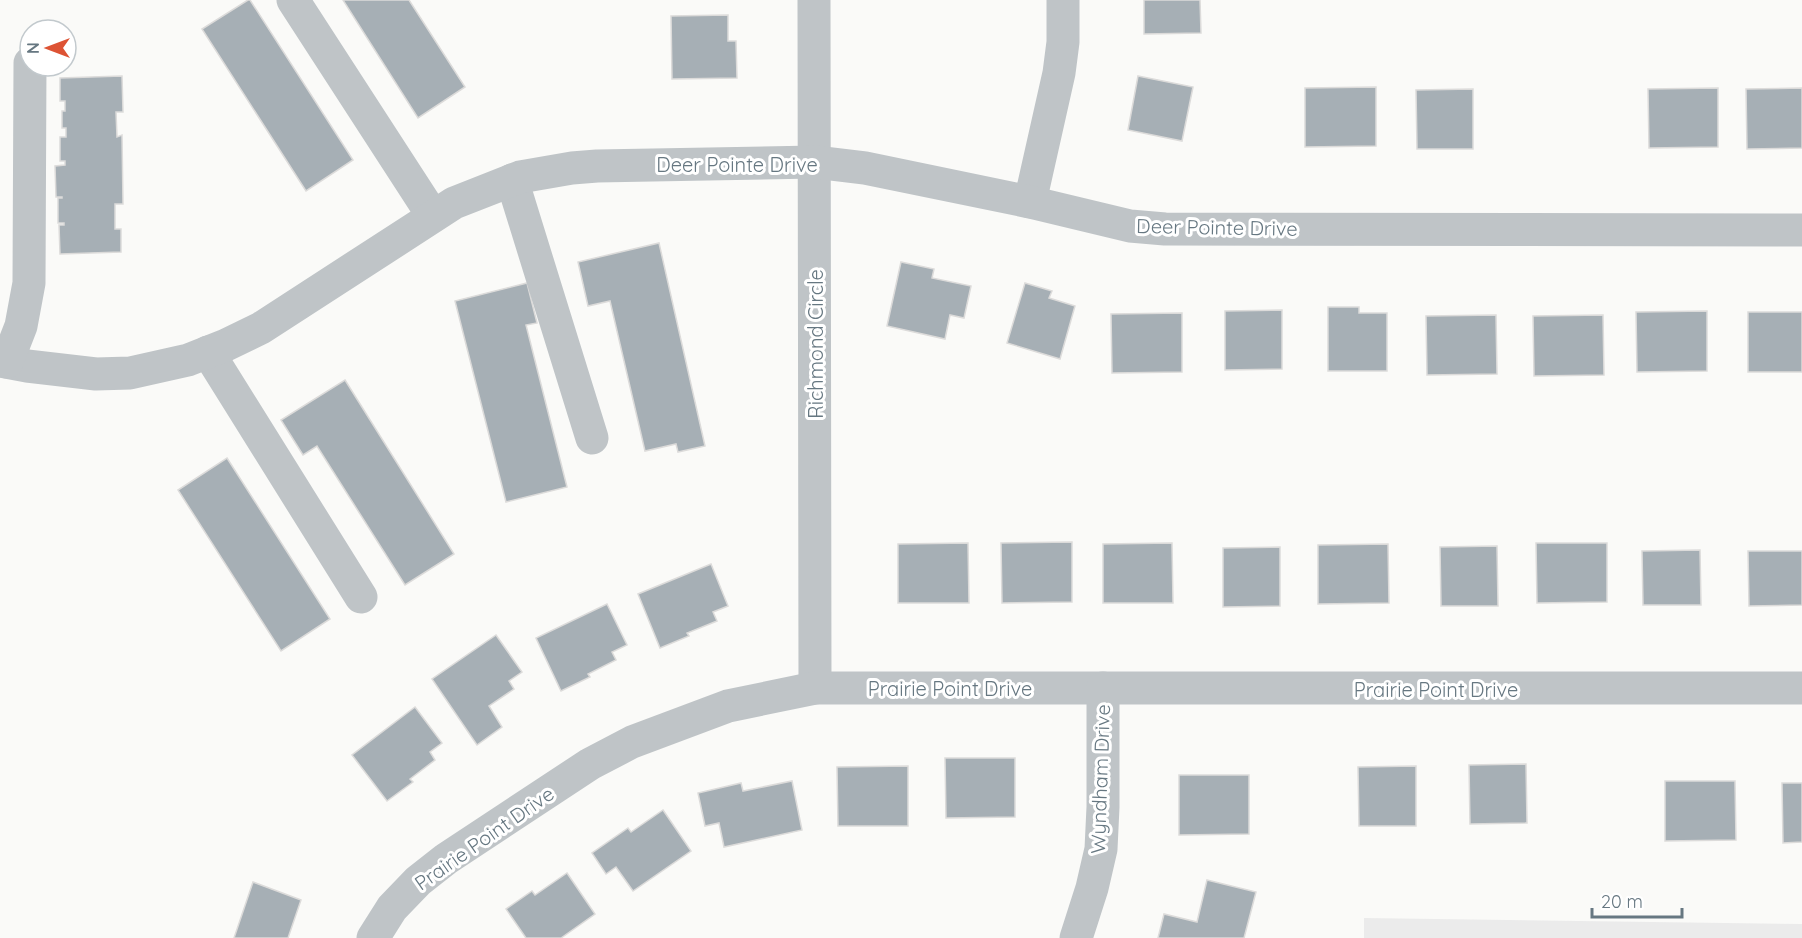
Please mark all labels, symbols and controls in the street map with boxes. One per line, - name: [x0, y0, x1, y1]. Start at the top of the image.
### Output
- north arrow: [18, 18, 78, 78]
- text: N: [23, 42, 43, 54]
- street label: Deer Pointe Drive: [656, 152, 818, 177]
- street label: Deer Pointe Drive: [1136, 213, 1298, 241]
- street label: Richmond Circle: [803, 269, 828, 419]
- street label: Prairie Point Drive: [868, 676, 1032, 701]
- street label: Prairie Point Drive: [1354, 677, 1518, 702]
- street label: Wyndham Drive: [1085, 704, 1115, 854]
- street label: Prairie Point Drive: [409, 781, 559, 895]
- scale bar: [1592, 881, 1682, 919]
- text: 20 m: [1601, 890, 1643, 913]

